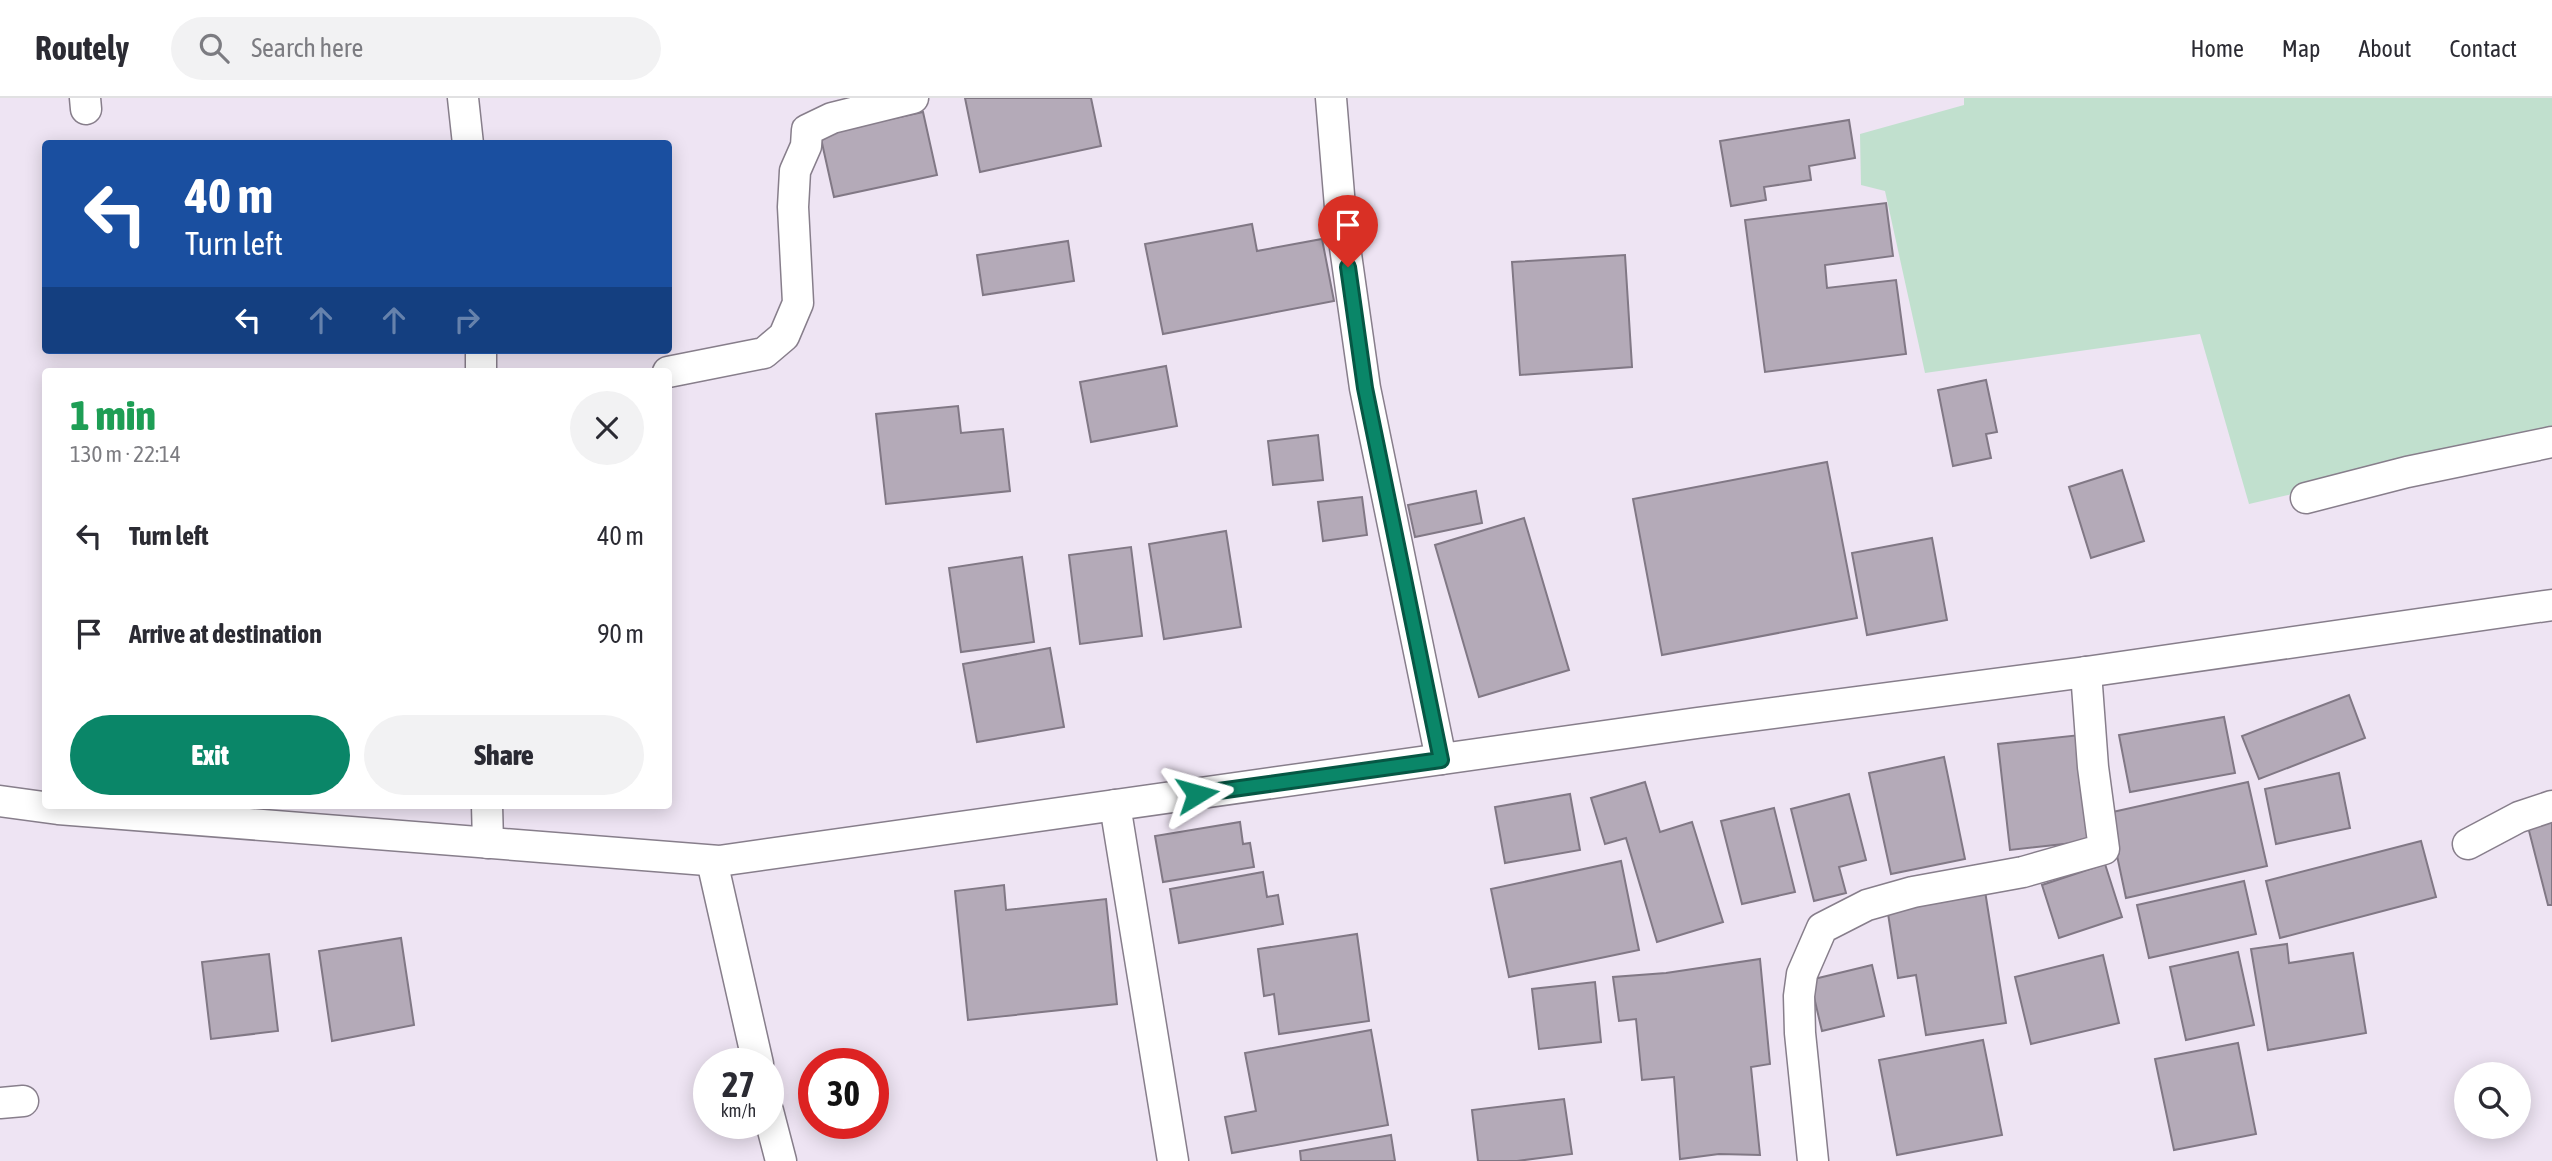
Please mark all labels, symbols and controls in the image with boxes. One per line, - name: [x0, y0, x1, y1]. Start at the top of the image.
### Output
- search box: [171, 17, 661, 80]
- text: Routely: [35, 29, 129, 67]
- icon: search: [195, 29, 233, 67]
- text: Search here: [251, 33, 363, 63]
- text: Home: [2190, 35, 2244, 62]
- text: Map: [2282, 35, 2320, 62]
- text: About: [2358, 35, 2411, 62]
- text: Contact: [2449, 35, 2517, 62]
- text: 40 m: [185, 167, 273, 223]
- icon: left: [70, 168, 161, 259]
- pin: [1318, 195, 1378, 267]
- icon: arrive: [1329, 206, 1367, 244]
- text: Turn left: [185, 225, 283, 262]
- icon: left: [229, 301, 267, 339]
- icon: ahead: [302, 301, 340, 339]
- icon: ahead: [375, 301, 413, 339]
- icon: right: [448, 301, 486, 339]
- text: 1 min: [70, 391, 156, 439]
- button: close: [570, 391, 644, 465]
- text: 130 m · 22:14: [70, 441, 181, 467]
- icon: left: [70, 517, 108, 555]
- text: Turn left: [129, 521, 209, 551]
- text: 40 m: [597, 521, 644, 551]
- icon: arrive: [70, 615, 108, 653]
- text: Arrive at destination: [129, 619, 322, 649]
- text: 90 m: [597, 619, 644, 649]
- button: Exit: [70, 715, 350, 795]
- button: Share: [364, 715, 644, 795]
- position arrow: [1160, 757, 1234, 831]
- speed limit sign: 30: [798, 1048, 889, 1139]
- map controls: [2454, 1062, 2531, 1139]
- button: search: [2454, 1062, 2531, 1139]
- text: 27: [722, 1064, 755, 1104]
- text: km/h: [721, 1100, 756, 1121]

